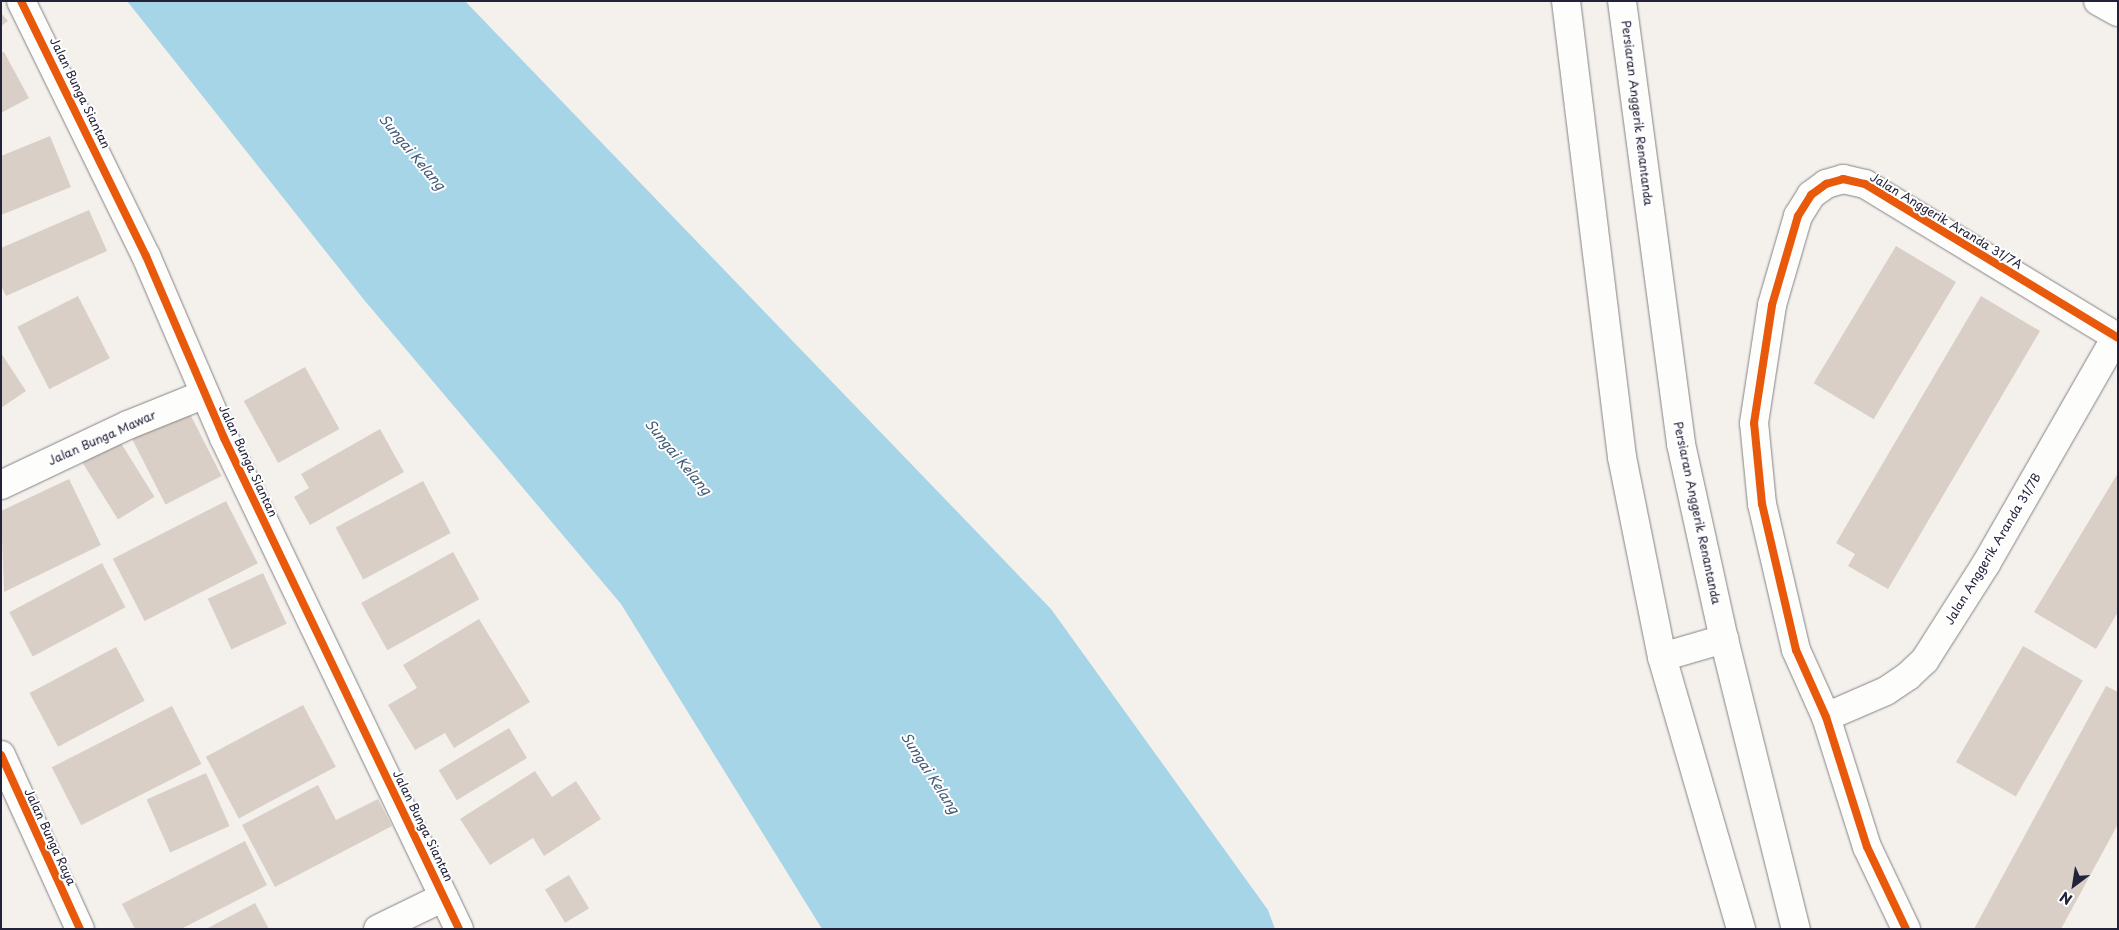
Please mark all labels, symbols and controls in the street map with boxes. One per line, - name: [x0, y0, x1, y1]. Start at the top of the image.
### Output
- street label: Persiaran Anggerik Renantanda: [1619, 20, 1655, 206]
- street label: Jalan Bunga Siantan: [47, 35, 113, 151]
- water label: Sungai Kelang: [375, 110, 449, 194]
- street label: Jalan Anggerik Aranda 31/7A: [1867, 170, 2025, 272]
- street label: Jalan Bunga Siantan: [216, 403, 280, 519]
- street label: Jalan Bunga Mawar: [46, 408, 158, 468]
- water label: Sungai Kelang: [641, 415, 715, 499]
- street label: Persiaran Anggerik Renantanda: [1671, 421, 1723, 605]
- street label: Jalan Anggerik Aranda 31/7B: [1942, 471, 2044, 627]
- water label: Sungai Kelang: [897, 729, 963, 817]
- street label: Jalan Bunga Siantan: [390, 768, 456, 884]
- street label: Jalan Bunga Raya: [21, 786, 79, 888]
- north arrow: [2049, 860, 2099, 910]
- text: N: [2056, 886, 2076, 910]

